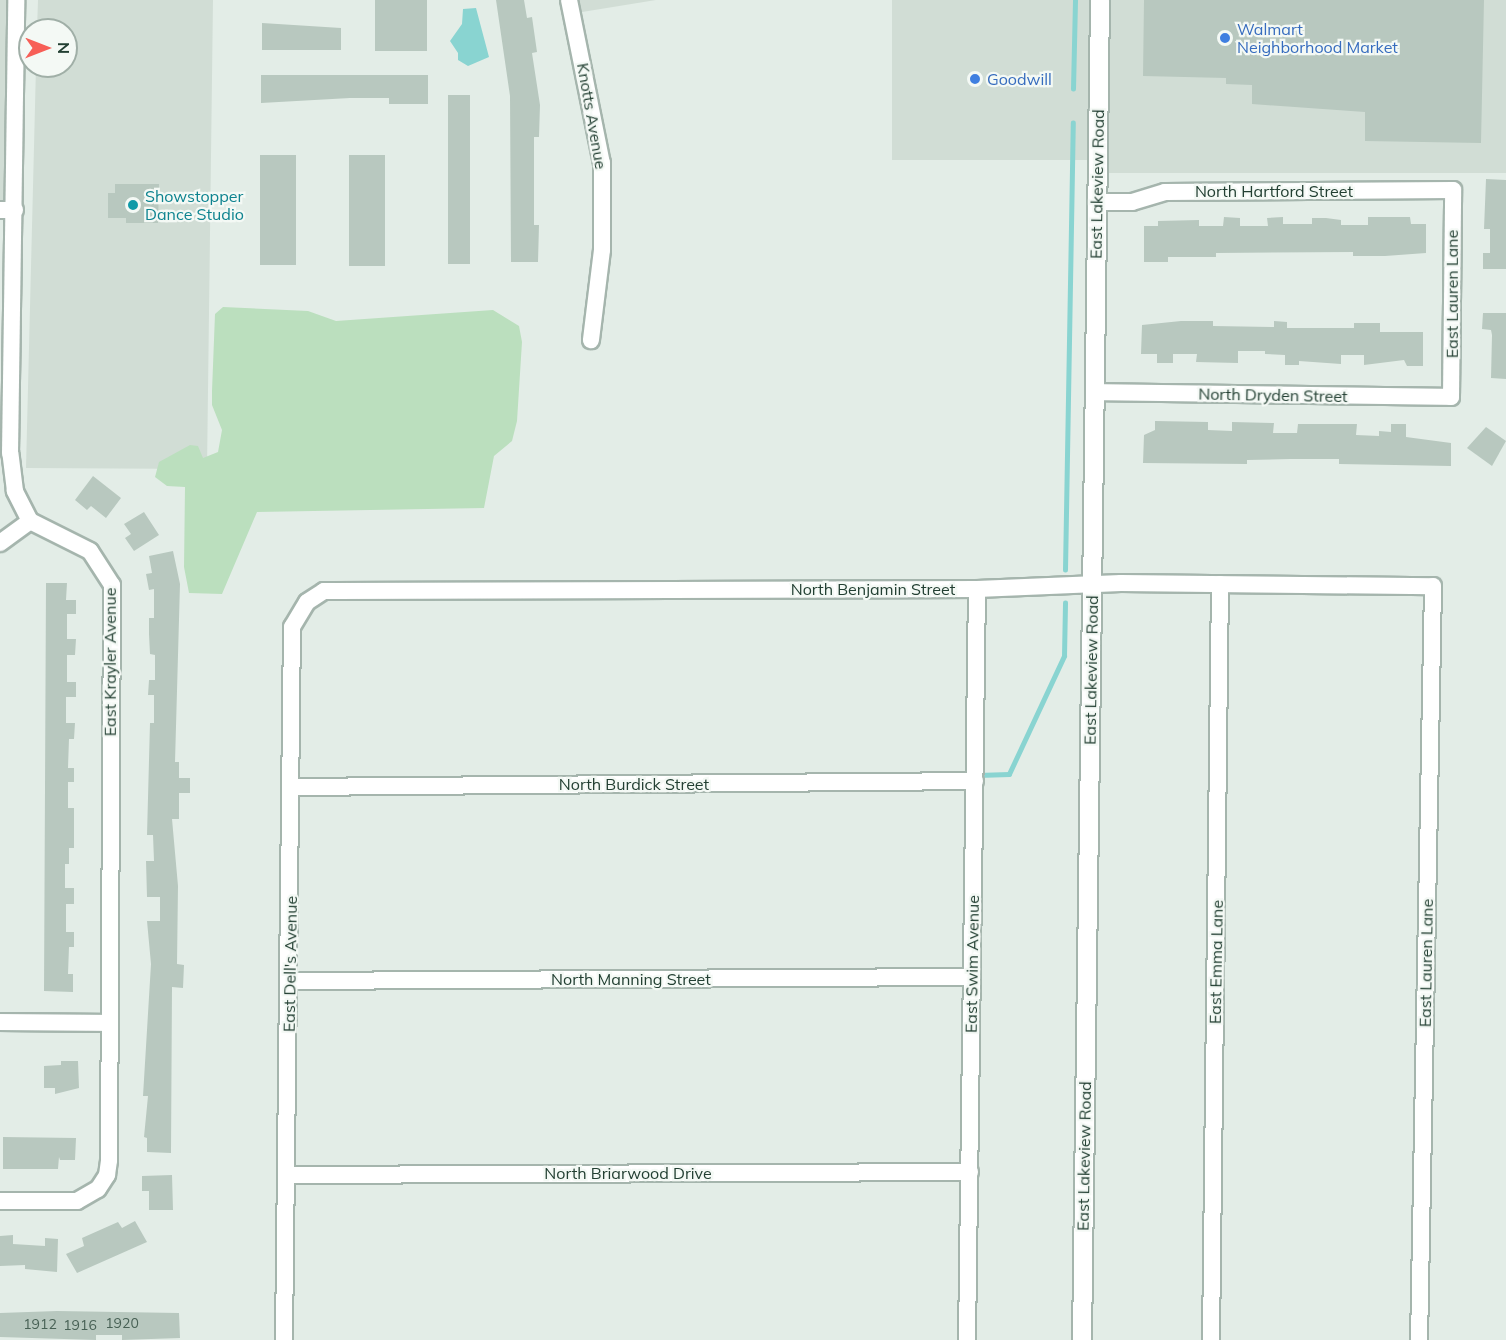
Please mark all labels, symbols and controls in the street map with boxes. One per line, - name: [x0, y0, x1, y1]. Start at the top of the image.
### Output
- north arrow: [18, 18, 78, 78]
- place label: Walmart Neighborhood Market: [1237, 19, 1398, 57]
- marker: Walmart Neighborhood Market: [1218, 31, 1232, 45]
- text: N: [54, 42, 74, 54]
- street label: Knotts Avenue: [573, 61, 611, 171]
- place label: Goodwill: [987, 69, 1052, 89]
- marker: Goodwill: [968, 72, 982, 86]
- street label: East Lakeview Road: [1086, 109, 1108, 259]
- street label: North Hartford Street: [1195, 181, 1353, 201]
- place label: Showstopper Dance Studio: [145, 186, 244, 224]
- marker: Showstopper Dance Studio: [126, 198, 140, 212]
- street label: East Lauren Lane: [1442, 230, 1462, 358]
- street label: North Dryden Street: [1198, 384, 1348, 406]
- street label: North Benjamin Street: [791, 579, 955, 599]
- street label: East Krayler Avenue: [100, 588, 120, 736]
- street label: East Lakeview Road: [1080, 595, 1102, 745]
- street label: North Burdick Street: [559, 774, 709, 794]
- street label: East Swim Avenue: [961, 895, 983, 1033]
- street label: East Dell's Avenue: [279, 896, 301, 1032]
- street label: East Lauren Lane: [1415, 899, 1437, 1027]
- street label: East Emma Lane: [1205, 900, 1227, 1024]
- street label: North Manning Street: [551, 969, 711, 989]
- street label: East Lakeview Road: [1073, 1081, 1095, 1231]
- street label: North Briarwood Drive: [544, 1163, 712, 1183]
- house number: 1920: [105, 1315, 139, 1331]
- house number: 1912: [23, 1316, 57, 1332]
- house number: 1916: [63, 1317, 97, 1333]

